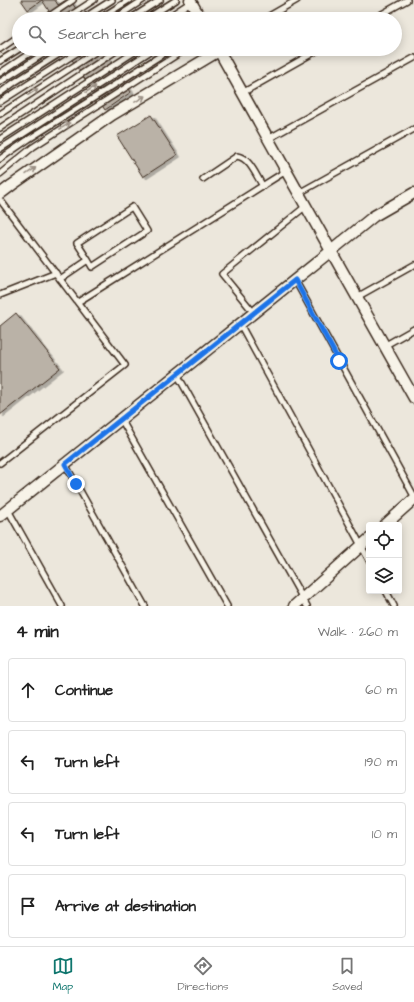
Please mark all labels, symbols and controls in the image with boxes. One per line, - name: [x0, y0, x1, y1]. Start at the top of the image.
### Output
- search box: [12, 12, 402, 56]
- icon: search: [26, 23, 48, 45]
- text: Search here: [58, 24, 147, 45]
- one-way arrow: [86, 85, 97, 93]
- one-way arrow: [27, 88, 38, 96]
- one-way arrow: [134, 95, 145, 103]
- one-way arrow: [59, 122, 70, 130]
- one-way arrow: [26, 167, 37, 175]
- route start: [330, 352, 348, 370]
- route end: [67, 475, 85, 493]
- map controls: [366, 522, 402, 594]
- button: locate: [366, 522, 402, 558]
- button: layers: [366, 558, 402, 594]
- text: 4 min: [16, 620, 59, 644]
- text: Walk · 260 m: [318, 623, 398, 641]
- icon: ahead: [17, 679, 39, 701]
- text: Continue: [55, 680, 113, 701]
- text: 60 m: [365, 681, 397, 699]
- icon: left: [17, 751, 39, 773]
- text: Turn left: [55, 752, 119, 773]
- text: 190 m: [364, 753, 397, 771]
- icon: left: [17, 823, 39, 845]
- text: Turn left: [55, 824, 119, 845]
- text: 10 m: [372, 825, 397, 843]
- icon: arrive: [17, 895, 39, 917]
- text: Arrive at destination: [55, 896, 196, 917]
- tab: Map: [52, 955, 74, 994]
- tab: Directions: [177, 955, 229, 994]
- tab: Saved: [332, 955, 362, 994]

